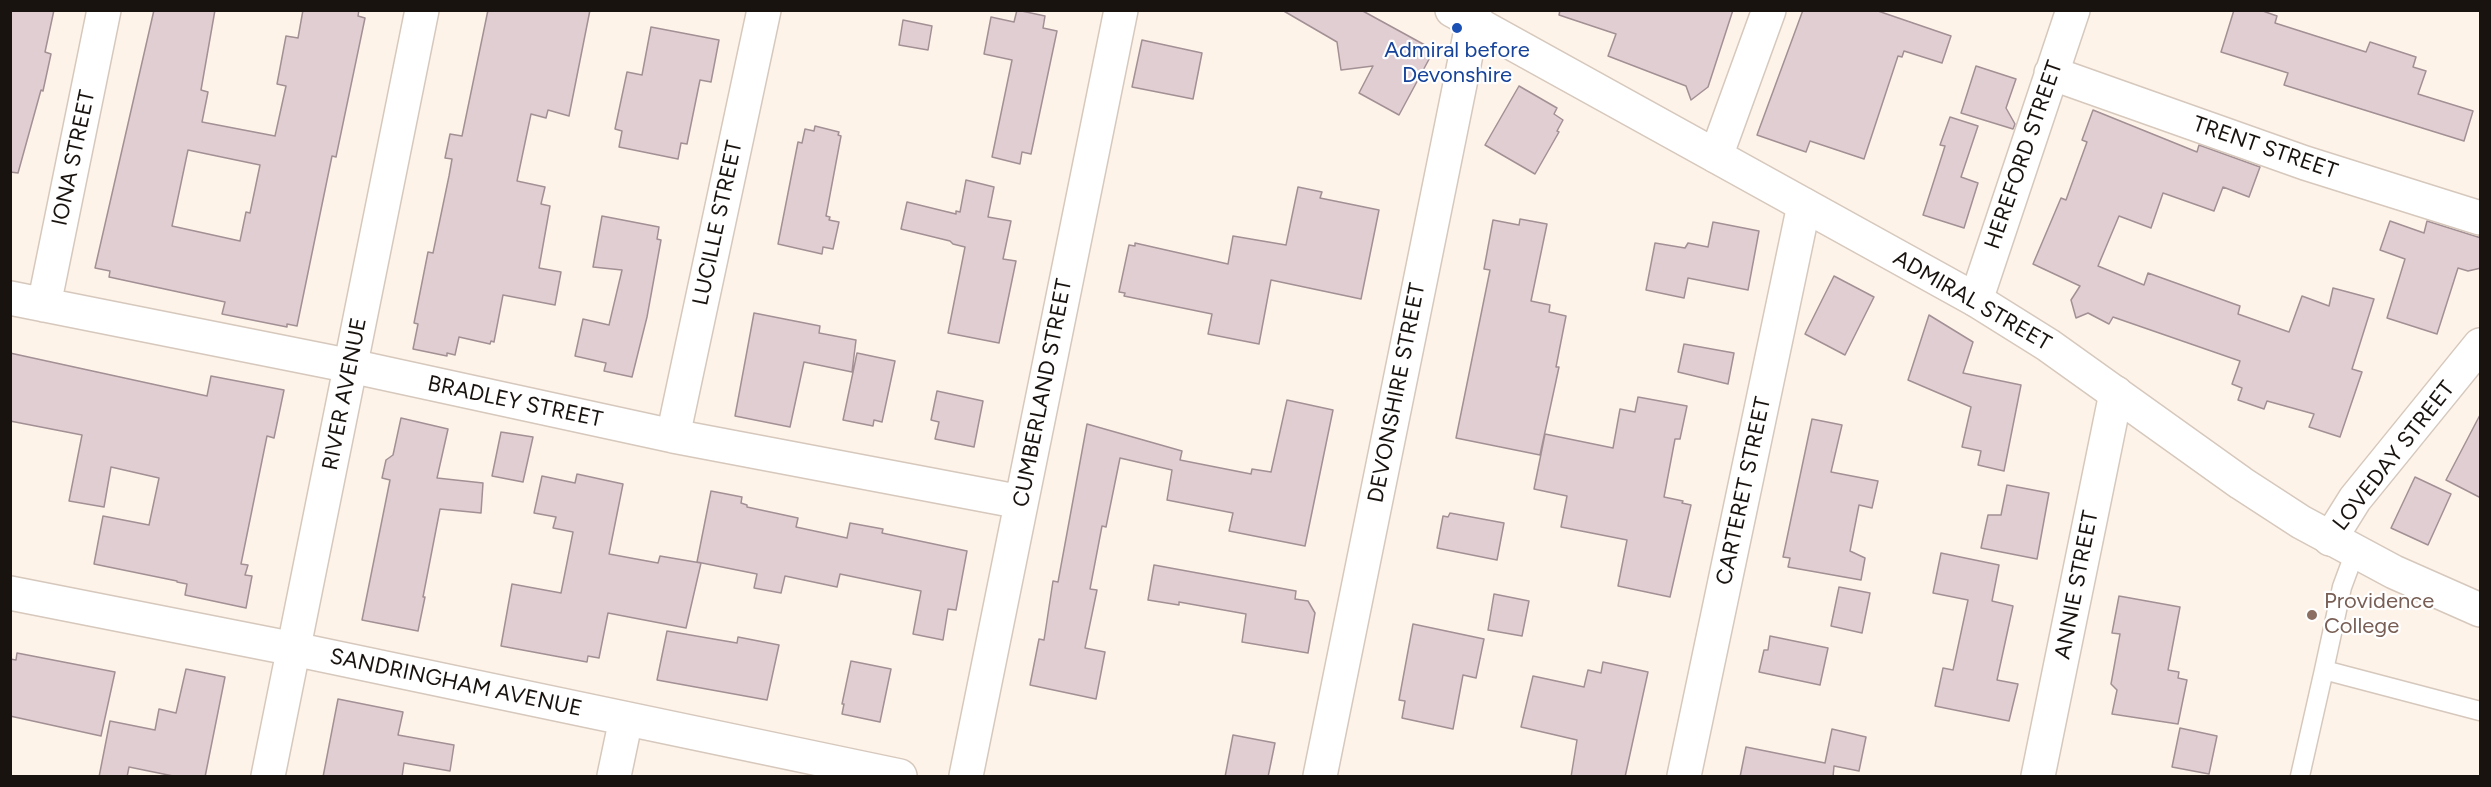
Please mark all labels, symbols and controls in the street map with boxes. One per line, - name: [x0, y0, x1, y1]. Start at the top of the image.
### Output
- marker: Admiral before Devonshire: [1450, 21, 1464, 35]
- place label: Admiral before Devonshire: [1384, 38, 1530, 90]
- street label: HEREFORD STREET: [1979, 57, 2069, 253]
- street label: IONA STREET: [47, 88, 101, 228]
- street label: TRENT STREET: [2189, 111, 2341, 185]
- street label: LUCILLE STREET: [688, 138, 748, 308]
- street label: ADMIRAL STREET: [1888, 245, 2056, 357]
- street label: CUMBERLAND STREET: [1008, 277, 1078, 509]
- street label: DEVONSHIRE STREET: [1363, 281, 1431, 505]
- street label: RIVER AVENUE: [317, 315, 373, 473]
- street label: BRADLEY STREET: [425, 371, 605, 433]
- street label: LOVEDAY STREET: [2327, 376, 2461, 536]
- street label: CARTERET STREET: [1711, 395, 1777, 587]
- street label: ANNIE STREET: [2050, 508, 2104, 662]
- place label: Providence College: [2324, 589, 2434, 640]
- marker: Providence College: [2305, 608, 2319, 622]
- street label: SANDRINGHAM AVENUE: [327, 643, 585, 723]

